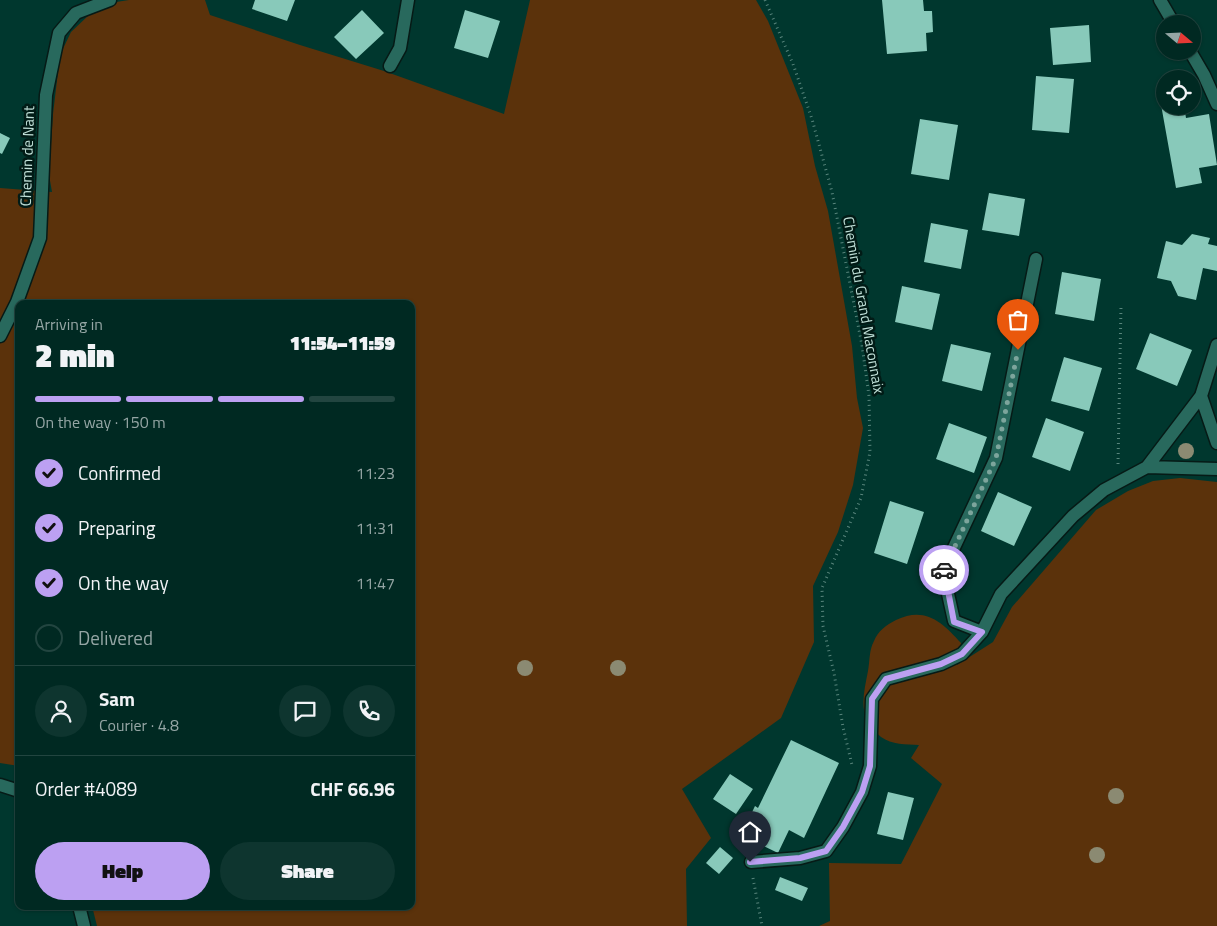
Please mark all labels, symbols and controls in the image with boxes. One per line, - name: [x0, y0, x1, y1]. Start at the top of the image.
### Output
- north arrow: [1156, 15, 1201, 60]
- map controls: [1156, 15, 1201, 115]
- button: locate: [1156, 70, 1201, 115]
- street label: Chemin de Nant: [14, 105, 40, 207]
- street label: Chemin du Grand Maconnaix: [837, 215, 891, 396]
- pin: [997, 299, 1039, 350]
- icon: bag: [1004, 306, 1032, 334]
- text: Arriving in: [35, 312, 103, 336]
- text: 11:54–11:59: [290, 328, 395, 357]
- text: 2 min: [35, 331, 115, 379]
- text: On the way · 150 m: [35, 410, 166, 434]
- text: Confirmed: [78, 458, 161, 487]
- icon: check: [35, 459, 63, 487]
- text: 11:23: [356, 461, 395, 485]
- text: Preparing: [78, 513, 155, 542]
- icon: check: [35, 514, 63, 542]
- text: 11:31: [356, 516, 395, 540]
- courier: [919, 545, 969, 595]
- icon: car: [930, 556, 958, 584]
- text: On the way: [78, 568, 169, 597]
- icon: check: [35, 569, 63, 597]
- text: 11:47: [356, 571, 395, 595]
- text: Delivered: [78, 623, 153, 652]
- text: Sam: [99, 684, 135, 713]
- button: person: [35, 685, 87, 737]
- button: chat: [279, 685, 331, 737]
- button: phone: [343, 685, 395, 737]
- text: Courier · 4.8: [99, 713, 179, 737]
- text: Order #4089: [35, 774, 137, 803]
- text: CHF 66.96: [310, 774, 395, 803]
- pin: [729, 811, 771, 862]
- icon: home: [736, 818, 764, 846]
- button: Help: [35, 842, 210, 900]
- button: Share: [220, 842, 395, 900]

